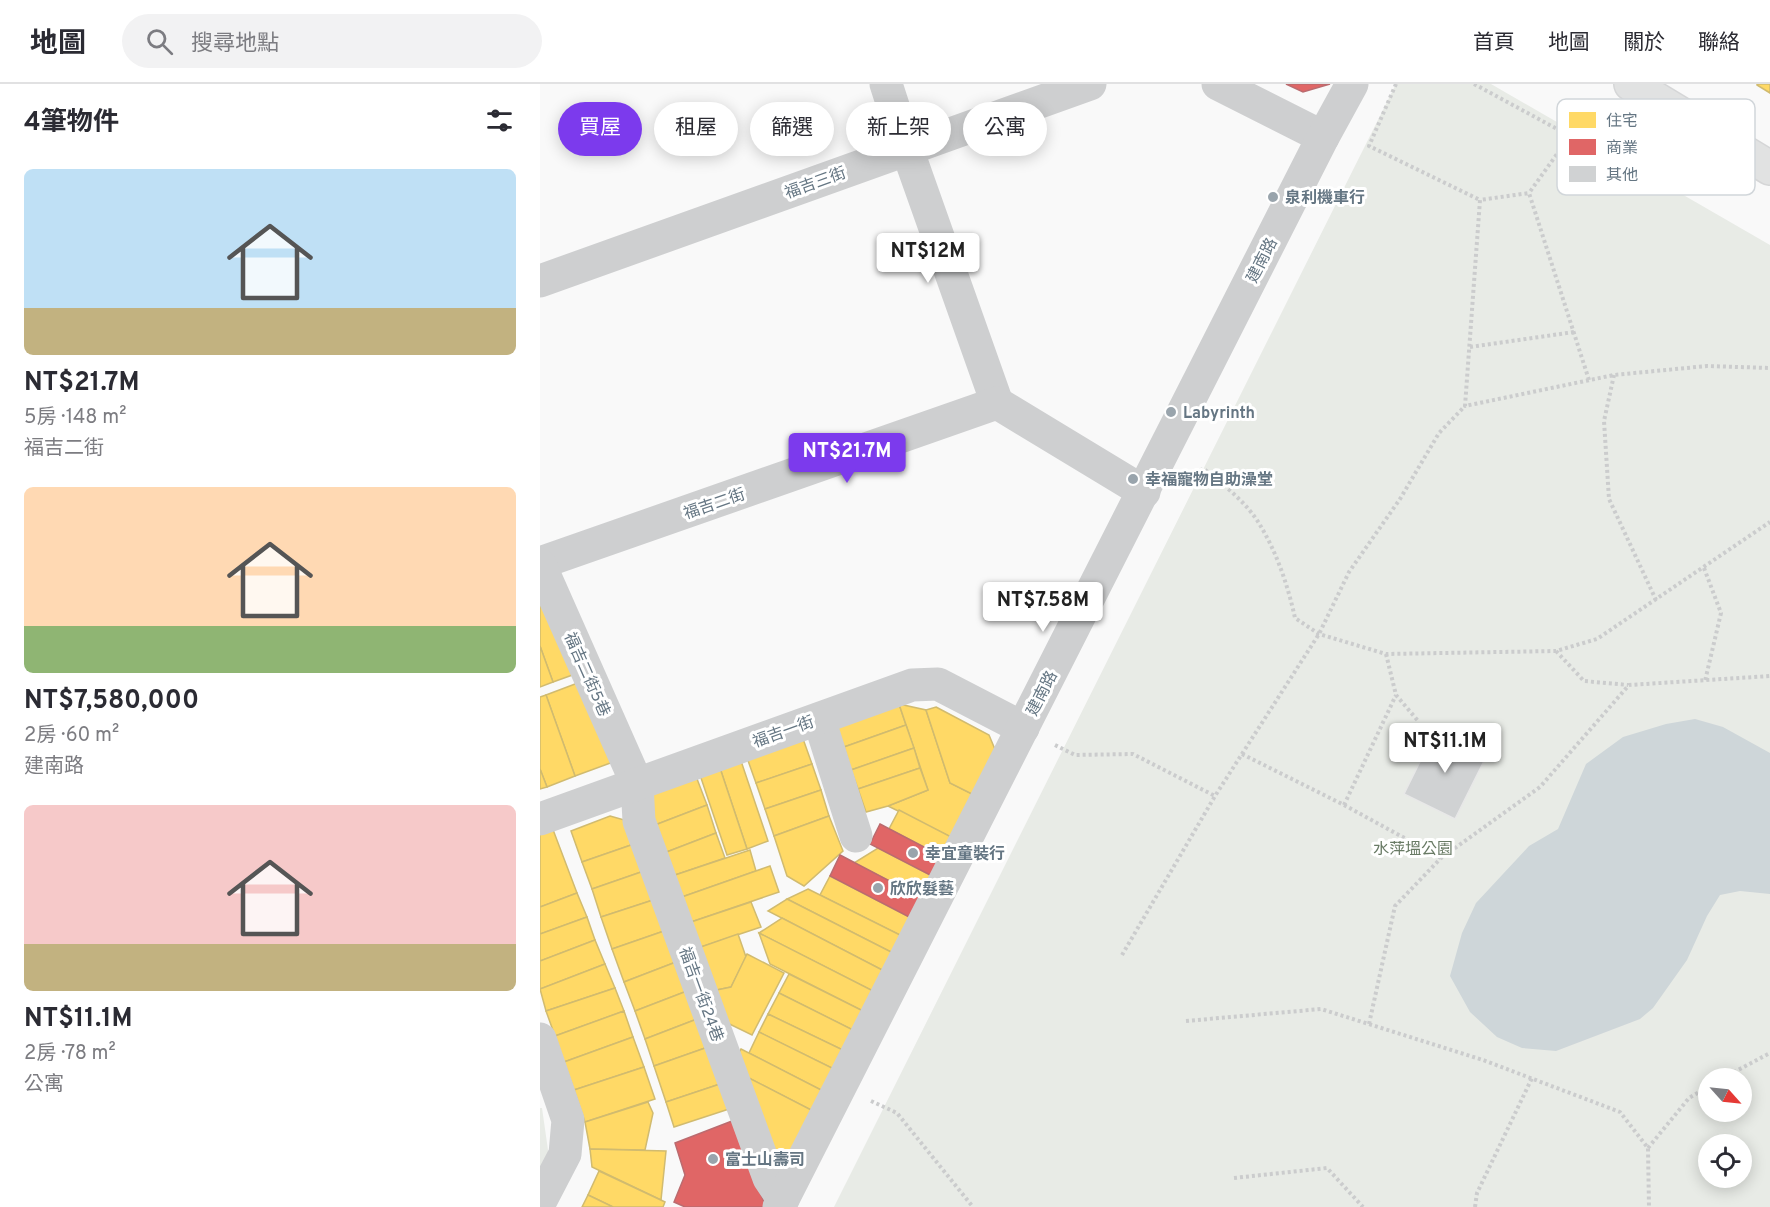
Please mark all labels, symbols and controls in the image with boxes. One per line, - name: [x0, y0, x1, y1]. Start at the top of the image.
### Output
- search box: [122, 14, 542, 68]
- icon: search: [143, 25, 176, 58]
- text: 地圖: [30, 27, 86, 63]
- text: 首頁: [1473, 30, 1515, 57]
- text: 地圖: [1548, 30, 1590, 57]
- text: 關於: [1623, 30, 1665, 57]
- text: 聯絡: [1698, 30, 1740, 57]
- text: 搜尋地點: [191, 31, 279, 58]
- legend: [1557, 99, 1755, 195]
- chip: 買屋: [558, 102, 642, 156]
- chip: 租屋: [654, 102, 738, 156]
- chip: 篩選: [750, 102, 834, 156]
- chip: 新上架: [846, 102, 951, 156]
- chip: 公寓: [963, 102, 1047, 156]
- icon: filters: [483, 104, 516, 137]
- text: 4筆物件: [24, 107, 119, 140]
- text: 住宅: [1606, 112, 1638, 132]
- text: 商業: [1606, 139, 1638, 159]
- street label: 福吉三街: [782, 164, 849, 204]
- text: 其他: [1606, 166, 1638, 186]
- place label: 泉利機車行: [1285, 189, 1365, 209]
- marker: 泉利機車行: [1266, 190, 1280, 204]
- icon: home: [216, 208, 324, 316]
- pin: NT$12M: [879, 233, 977, 284]
- street label: 建南路: [1243, 235, 1283, 287]
- text: NT$12M: [891, 239, 965, 265]
- text: NT$21.7M: [24, 367, 139, 400]
- place label: Labyrinth: [1183, 404, 1255, 424]
- text: 5房 · 148 m²: [24, 405, 126, 431]
- marker: Labyrinth: [1164, 405, 1178, 419]
- pin: NT$21.7M: [785, 433, 909, 484]
- text: 福吉二街: [24, 436, 104, 462]
- text: NT$21.7M: [803, 439, 891, 465]
- place label: 幸福寵物自助澡堂: [1145, 471, 1273, 491]
- marker: 幸福寵物自助澡堂: [1126, 472, 1140, 486]
- street label: 福吉二街: [681, 485, 748, 525]
- icon: home: [216, 526, 324, 634]
- pin: NT$7.58M: [981, 582, 1105, 633]
- text: NT$7.58M: [997, 588, 1089, 614]
- street label: 福吉二街5巷: [559, 630, 614, 720]
- street label: 建南路: [1023, 668, 1063, 720]
- text: NT$7,580,000: [24, 685, 199, 718]
- street label: 福吉一街: [750, 713, 817, 753]
- text: 2房 · 60 m²: [24, 723, 119, 749]
- pin: NT$11.1M: [1383, 723, 1507, 774]
- text: NT$11.1M: [1403, 729, 1487, 755]
- text: 建南路: [24, 754, 84, 780]
- park label: 水萍塭公園: [1373, 840, 1453, 860]
- icon: home: [216, 844, 324, 952]
- place label: 幸宜童裝行: [925, 844, 1005, 865]
- marker: 幸宜童裝行: [906, 846, 920, 860]
- place label: 欣欣髮藝: [890, 880, 954, 900]
- marker: 欣欣髮藝: [871, 881, 885, 895]
- street label: 福吉一街24巷: [674, 944, 727, 1045]
- text: NT$11.1M: [24, 1003, 133, 1036]
- text: 2房 · 78 m²: [24, 1041, 116, 1067]
- north arrow: [1698, 1068, 1752, 1122]
- map controls: [1698, 1068, 1752, 1188]
- text: 公寓: [24, 1072, 64, 1098]
- button: locate: [1698, 1134, 1752, 1188]
- place label: 富士山壽司: [725, 1151, 805, 1171]
- marker: 富士山壽司: [706, 1152, 720, 1166]

